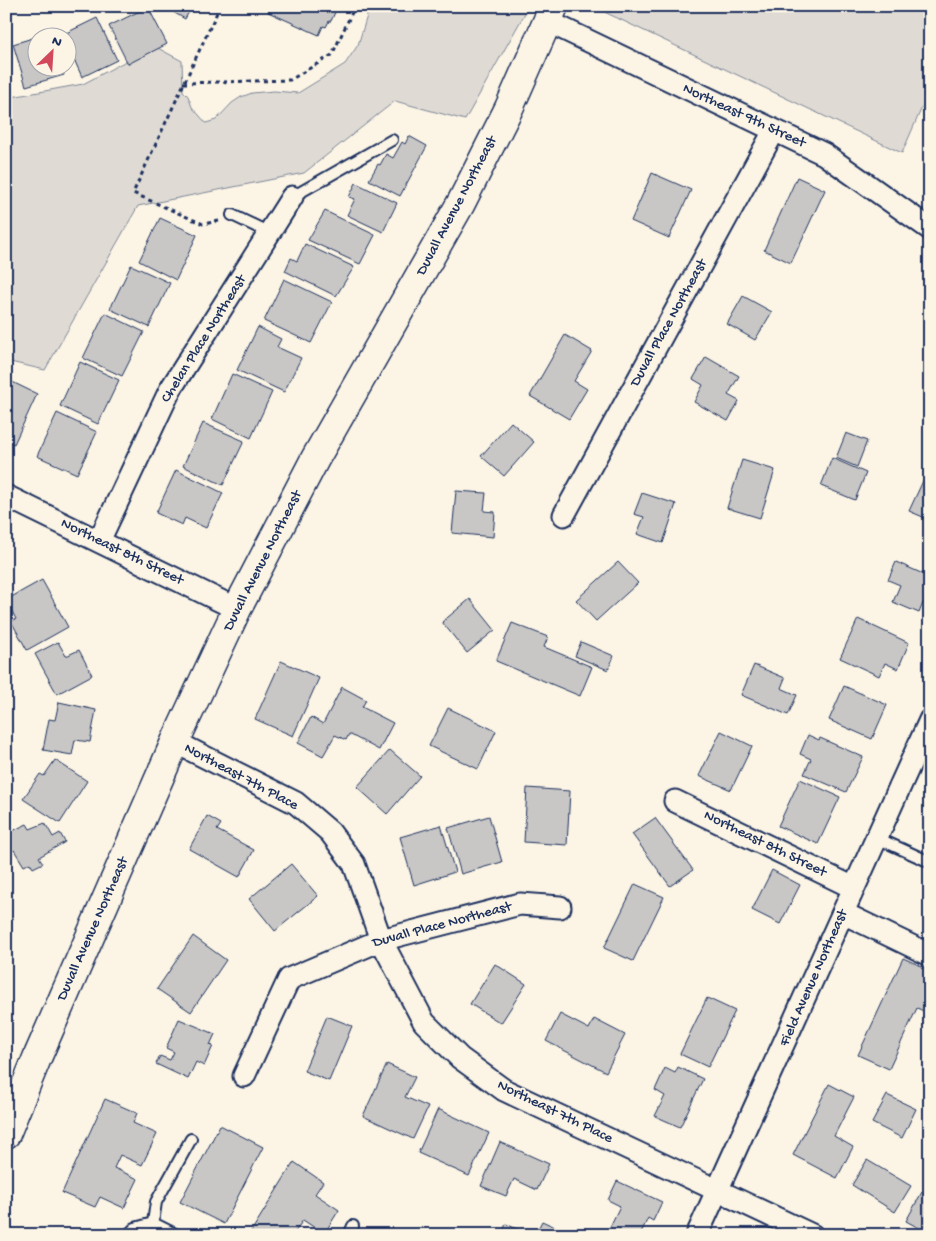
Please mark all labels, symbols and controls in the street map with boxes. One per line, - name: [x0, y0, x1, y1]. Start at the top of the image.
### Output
- north arrow: [28, 28, 78, 78]
- text: N: [49, 33, 64, 52]
- street label: Northeast 9th Street: [680, 80, 810, 153]
- street label: Duvall Avenue Northeast: [412, 132, 502, 280]
- street label: Duvall Place Northeast: [626, 254, 712, 391]
- street label: Chelan Place Northeast: [157, 270, 252, 406]
- street label: Duvall Avenue Northeast: [219, 486, 307, 635]
- street label: Northeast 8th Street: [58, 514, 188, 590]
- street label: Northeast 7th Place: [181, 739, 301, 815]
- street label: Northeast 8th Street: [701, 806, 831, 882]
- street label: Duvall Avenue Northeast: [53, 853, 134, 1005]
- street label: Duvall Place Northeast: [370, 897, 515, 952]
- street label: Field Avenue Northeast: [775, 905, 853, 1050]
- street label: Northeast 7th Place: [494, 1076, 616, 1148]

